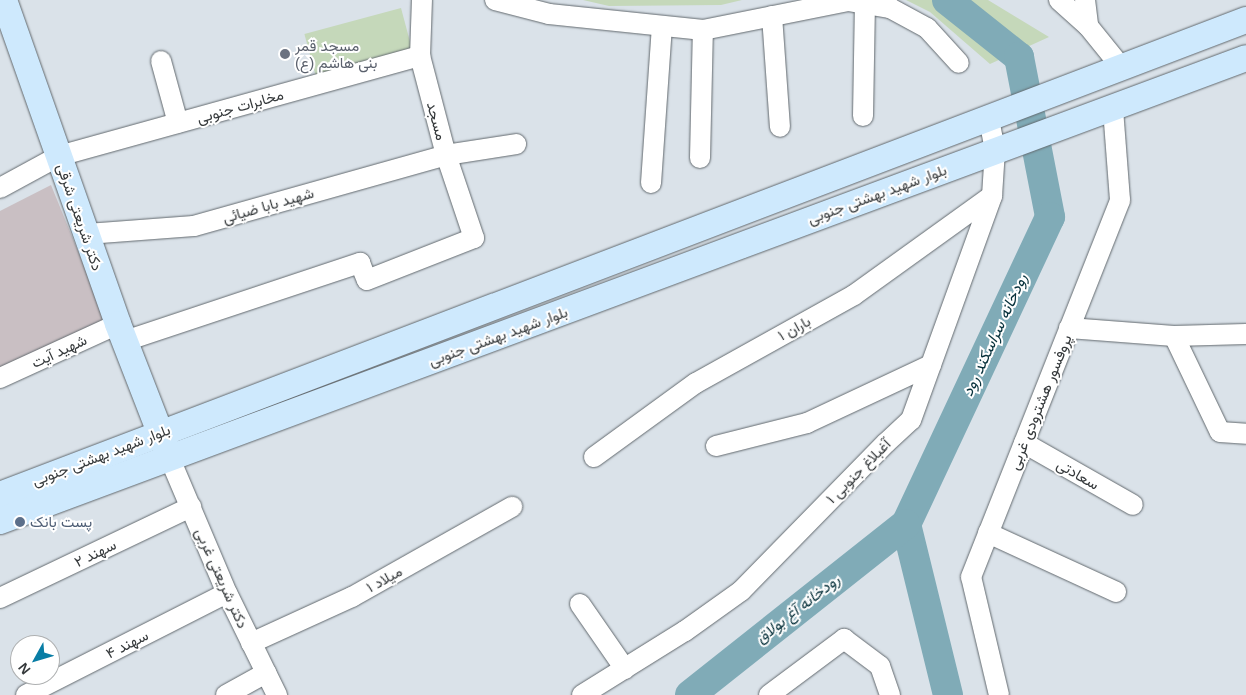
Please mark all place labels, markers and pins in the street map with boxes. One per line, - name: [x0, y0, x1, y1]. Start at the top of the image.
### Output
- place label: مسجد قمر بنی هاشم (ع): [295, 36, 378, 71]
- marker: مسجد قمر بنی هاشم (ع): [279, 48, 291, 60]
- place label: پست بانک: [30, 513, 92, 531]
- marker: پست بانک: [14, 516, 26, 528]

